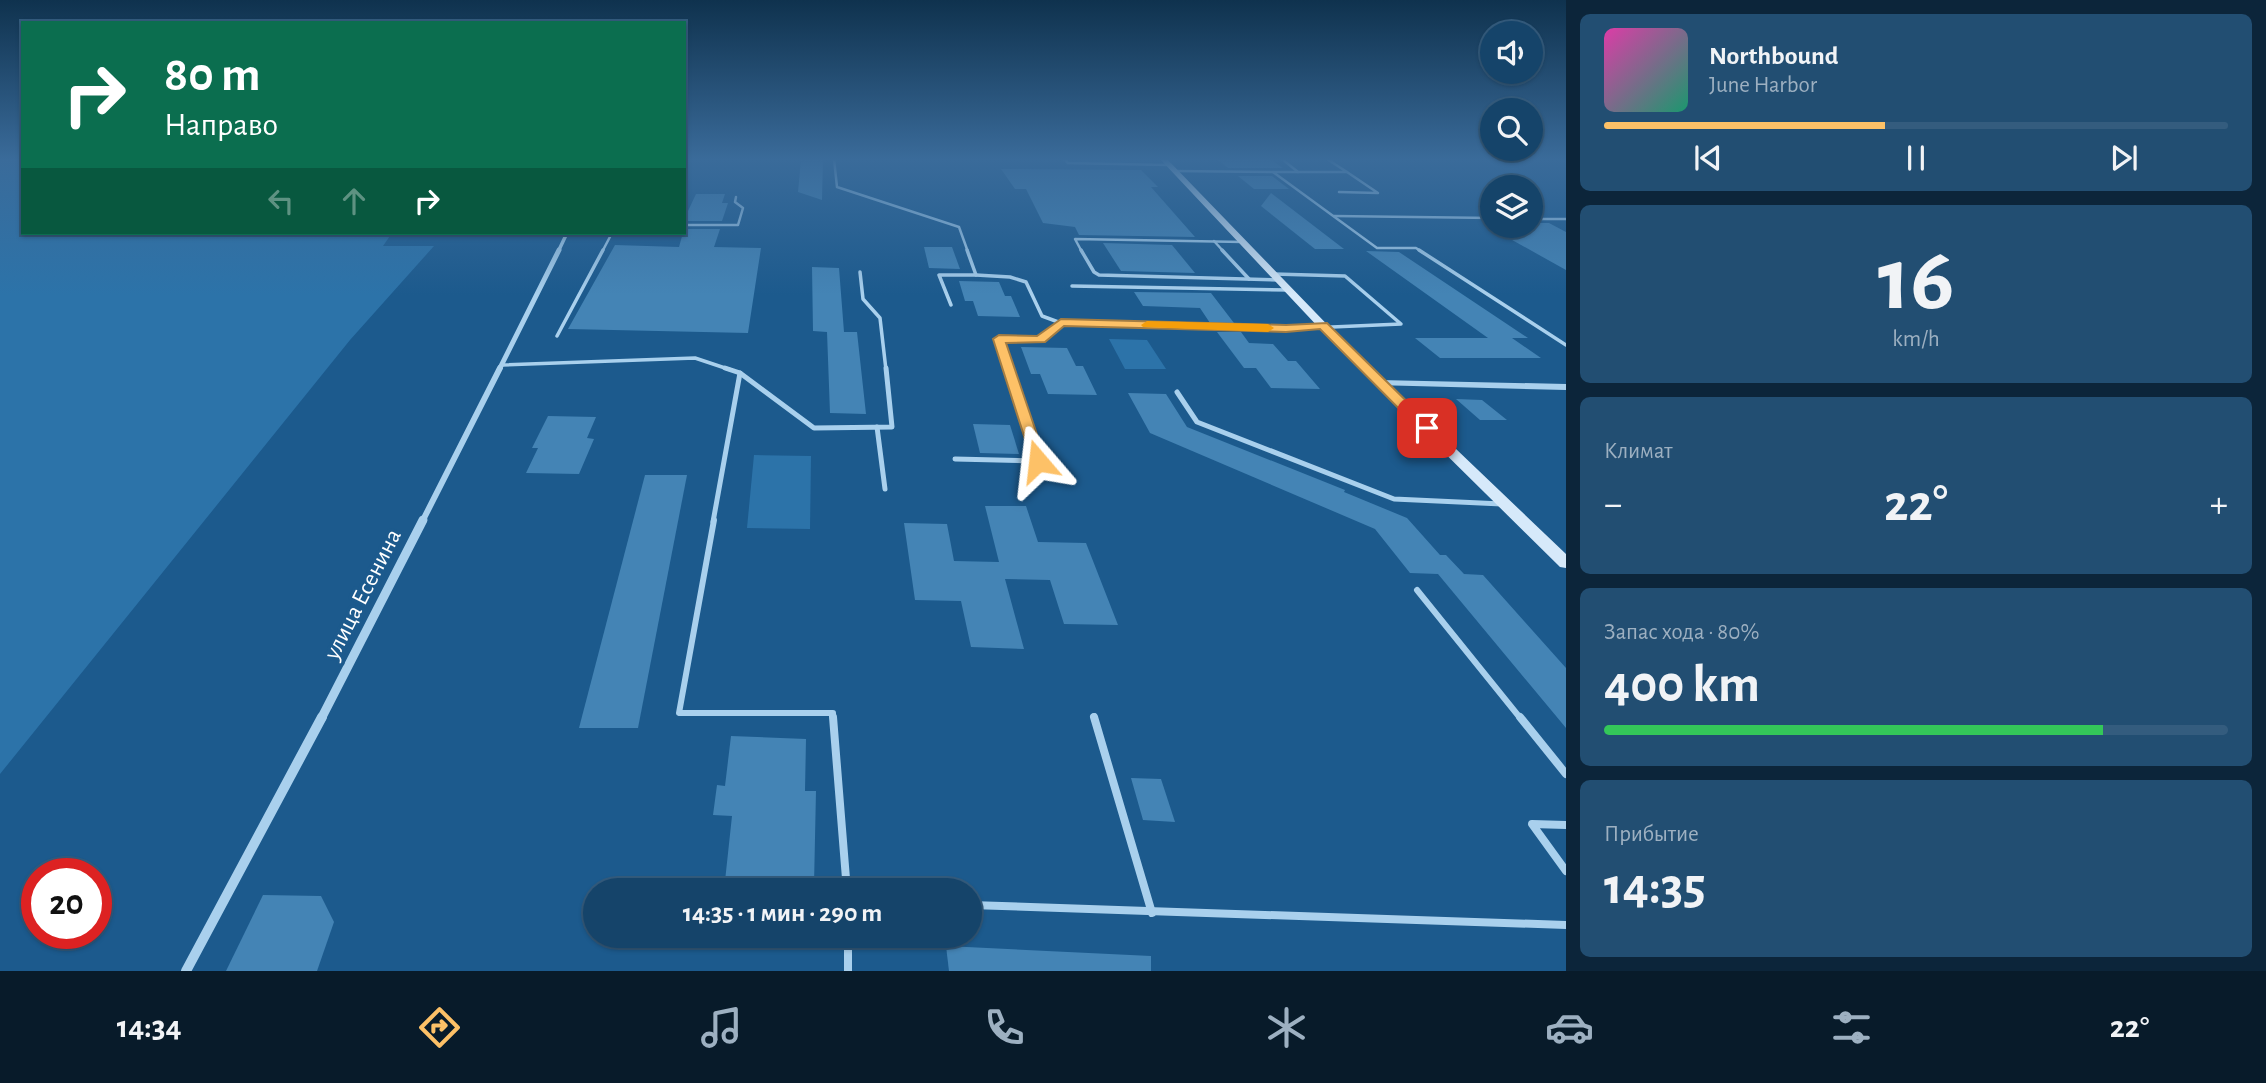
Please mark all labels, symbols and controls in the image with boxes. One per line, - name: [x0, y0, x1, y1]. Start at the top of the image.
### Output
- map controls: [1480, 21, 1543, 238]
- button: sound: [1480, 21, 1543, 84]
- text: Northbound: [1709, 43, 1838, 69]
- icon: right: [49, 49, 140, 140]
- text: 80 m: [164, 51, 261, 100]
- text: June Harbor: [1709, 74, 1817, 97]
- button: search: [1480, 98, 1543, 161]
- text: Направо: [164, 109, 278, 141]
- icon: previous: [1689, 139, 1727, 177]
- icon: pause: [1897, 139, 1935, 177]
- icon: next: [2105, 139, 2143, 177]
- button: layers: [1480, 175, 1543, 238]
- icon: left: [262, 182, 300, 220]
- icon: ahead: [335, 182, 373, 220]
- icon: right: [408, 182, 446, 220]
- text: 16: [1878, 235, 1954, 326]
- text: km/h: [1892, 328, 1940, 351]
- pin: [1397, 398, 1457, 458]
- icon: arrive: [1408, 409, 1446, 447]
- position arrow: [1001, 424, 1075, 498]
- text: Климат: [1604, 440, 1673, 463]
- text: 22°: [1884, 478, 1948, 530]
- text: −: [1604, 486, 1622, 524]
- text: +: [2210, 486, 2228, 524]
- street label: улица Есенина: [319, 525, 406, 664]
- text: Запас хода · 80%: [1604, 621, 1759, 644]
- text: 400 km: [1604, 659, 1760, 711]
- text: Прибытие: [1604, 823, 1699, 846]
- speed limit sign: 20: [21, 858, 112, 949]
- text: 14:35: [1604, 861, 1706, 913]
- text: 14:35 · 1 мин · 290 m: [683, 900, 882, 926]
- icon: directions: [415, 1003, 464, 1052]
- icon: music: [697, 1003, 746, 1052]
- icon: phone: [980, 1003, 1029, 1052]
- icon: climate: [1262, 1003, 1311, 1052]
- icon: car: [1545, 1003, 1594, 1052]
- icon: filters: [1827, 1003, 1876, 1052]
- text: 14:34: [117, 1011, 182, 1043]
- text: 22°: [2110, 1011, 2149, 1043]

